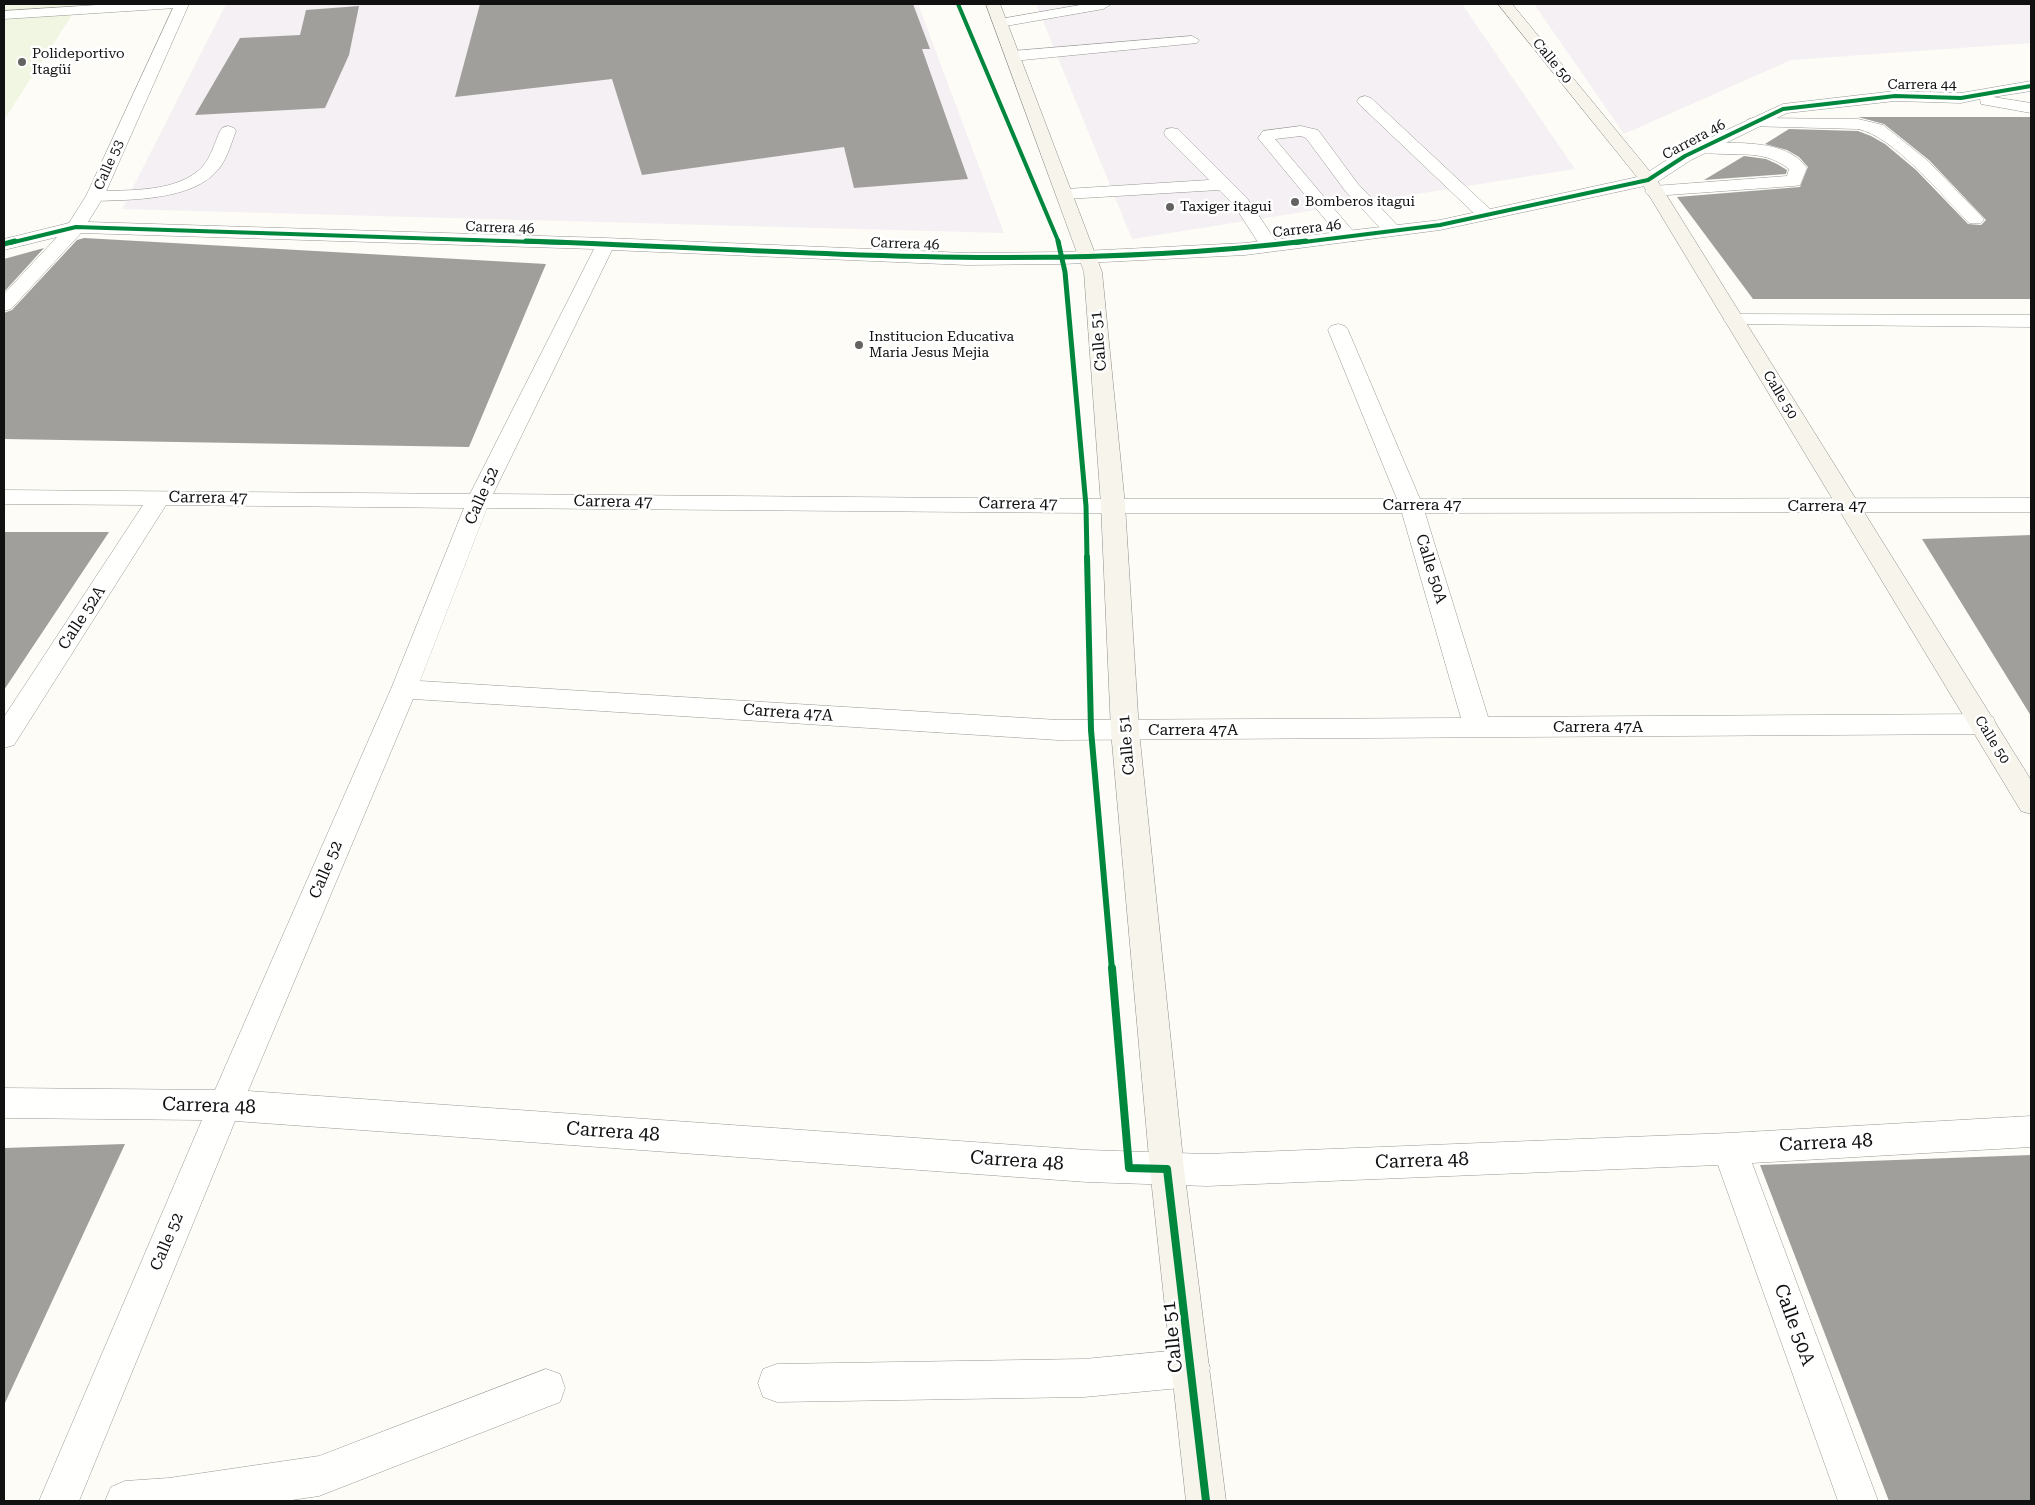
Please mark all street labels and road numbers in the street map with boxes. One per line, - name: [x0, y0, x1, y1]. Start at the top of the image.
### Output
- street label: Calle 50: [1529, 35, 1575, 87]
- street label: Carrera 44: [1887, 77, 1957, 93]
- street label: Carrera 46: [1660, 116, 1728, 164]
- street label: Calle 53: [91, 137, 127, 193]
- street label: Carrera 46: [1272, 216, 1342, 242]
- street label: Carrera 46: [465, 218, 535, 238]
- street label: Carrera 46: [870, 234, 940, 254]
- street label: Calle 51: [1087, 310, 1111, 372]
- street label: Calle 50: [1759, 368, 1801, 422]
- street label: Calle 52: [461, 464, 503, 528]
- street label: Carrera 47: [168, 488, 248, 508]
- street label: Carrera 47: [573, 492, 653, 512]
- street label: Carrera 47: [978, 494, 1058, 514]
- street label: Carrera 47: [1383, 495, 1461, 515]
- street label: Carrera 47: [1788, 496, 1866, 516]
- street label: Calle 50A: [1411, 532, 1451, 606]
- street label: Calle 52A: [54, 583, 110, 653]
- street label: Carrera 47A: [742, 700, 834, 726]
- street label: Calle 50: [1971, 713, 2013, 767]
- street label: Calle 51: [1115, 714, 1139, 776]
- street label: Carrera 47A: [1553, 717, 1643, 737]
- street label: Carrera 47A: [1148, 720, 1238, 740]
- street label: Calle 52: [305, 838, 347, 902]
- street label: Carrera 48: [162, 1093, 256, 1119]
- street label: Carrera 48: [565, 1117, 661, 1147]
- street label: Carrera 48: [1779, 1129, 1873, 1157]
- street label: Carrera 48: [969, 1146, 1065, 1176]
- street label: Carrera 48: [1375, 1148, 1469, 1174]
- street label: Calle 52: [146, 1210, 188, 1274]
- street label: Calle 50A: [1769, 1281, 1819, 1369]
- street label: Calle 51: [1158, 1300, 1188, 1374]

